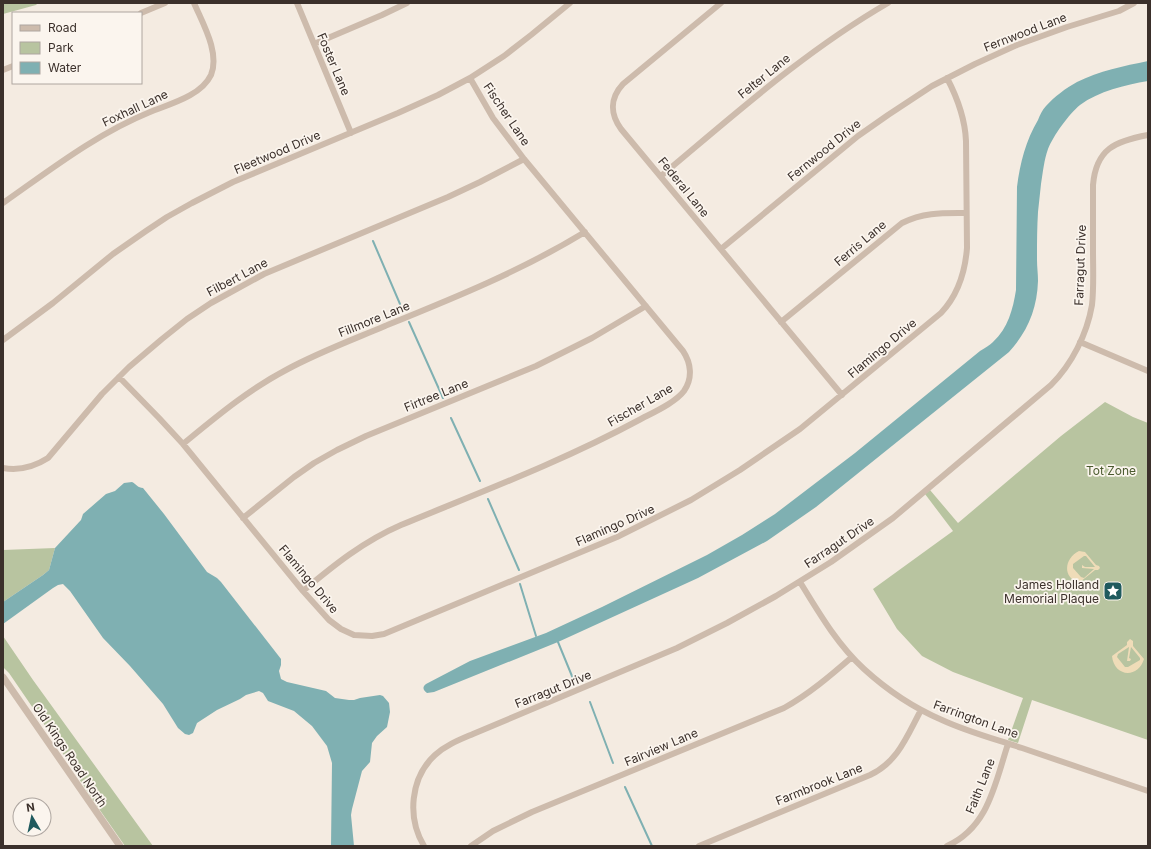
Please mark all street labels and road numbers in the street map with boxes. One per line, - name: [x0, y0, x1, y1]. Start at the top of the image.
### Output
- street label: Fernwood Lane: [981, 9, 1069, 55]
- street label: Foster Lane: [314, 30, 354, 98]
- street label: Felter Lane: [735, 50, 793, 102]
- street label: Fischer Lane: [480, 80, 534, 148]
- street label: Foxhall Lane: [100, 86, 170, 130]
- street label: Fernwood Drive: [784, 116, 864, 184]
- street label: Fleetwood Drive: [231, 127, 323, 177]
- street label: Federal Lane: [655, 154, 713, 220]
- street label: Ferris Lane: [831, 217, 889, 269]
- street label: Farragut Drive: [1071, 224, 1089, 306]
- street label: Filbert Lane: [204, 255, 270, 299]
- street label: Fillmore Lane: [336, 298, 412, 340]
- street label: Flamingo Drive: [845, 315, 919, 381]
- street label: Firtree Lane: [402, 375, 470, 415]
- street label: Fischer Lane: [605, 380, 675, 430]
- street label: Flamingo Drive: [573, 501, 657, 549]
- street label: Farragut Drive: [801, 513, 877, 571]
- street label: Flamingo Drive: [276, 542, 342, 616]
- street label: Farragut Drive: [513, 667, 593, 711]
- street label: Farrington Lane: [931, 697, 1021, 741]
- street label: Old Kings Road North: [30, 700, 110, 810]
- street label: Fairview Lane: [622, 725, 700, 769]
- street label: Faith Lane: [962, 756, 998, 816]
- street label: Farmbrook Lane: [773, 760, 865, 808]

